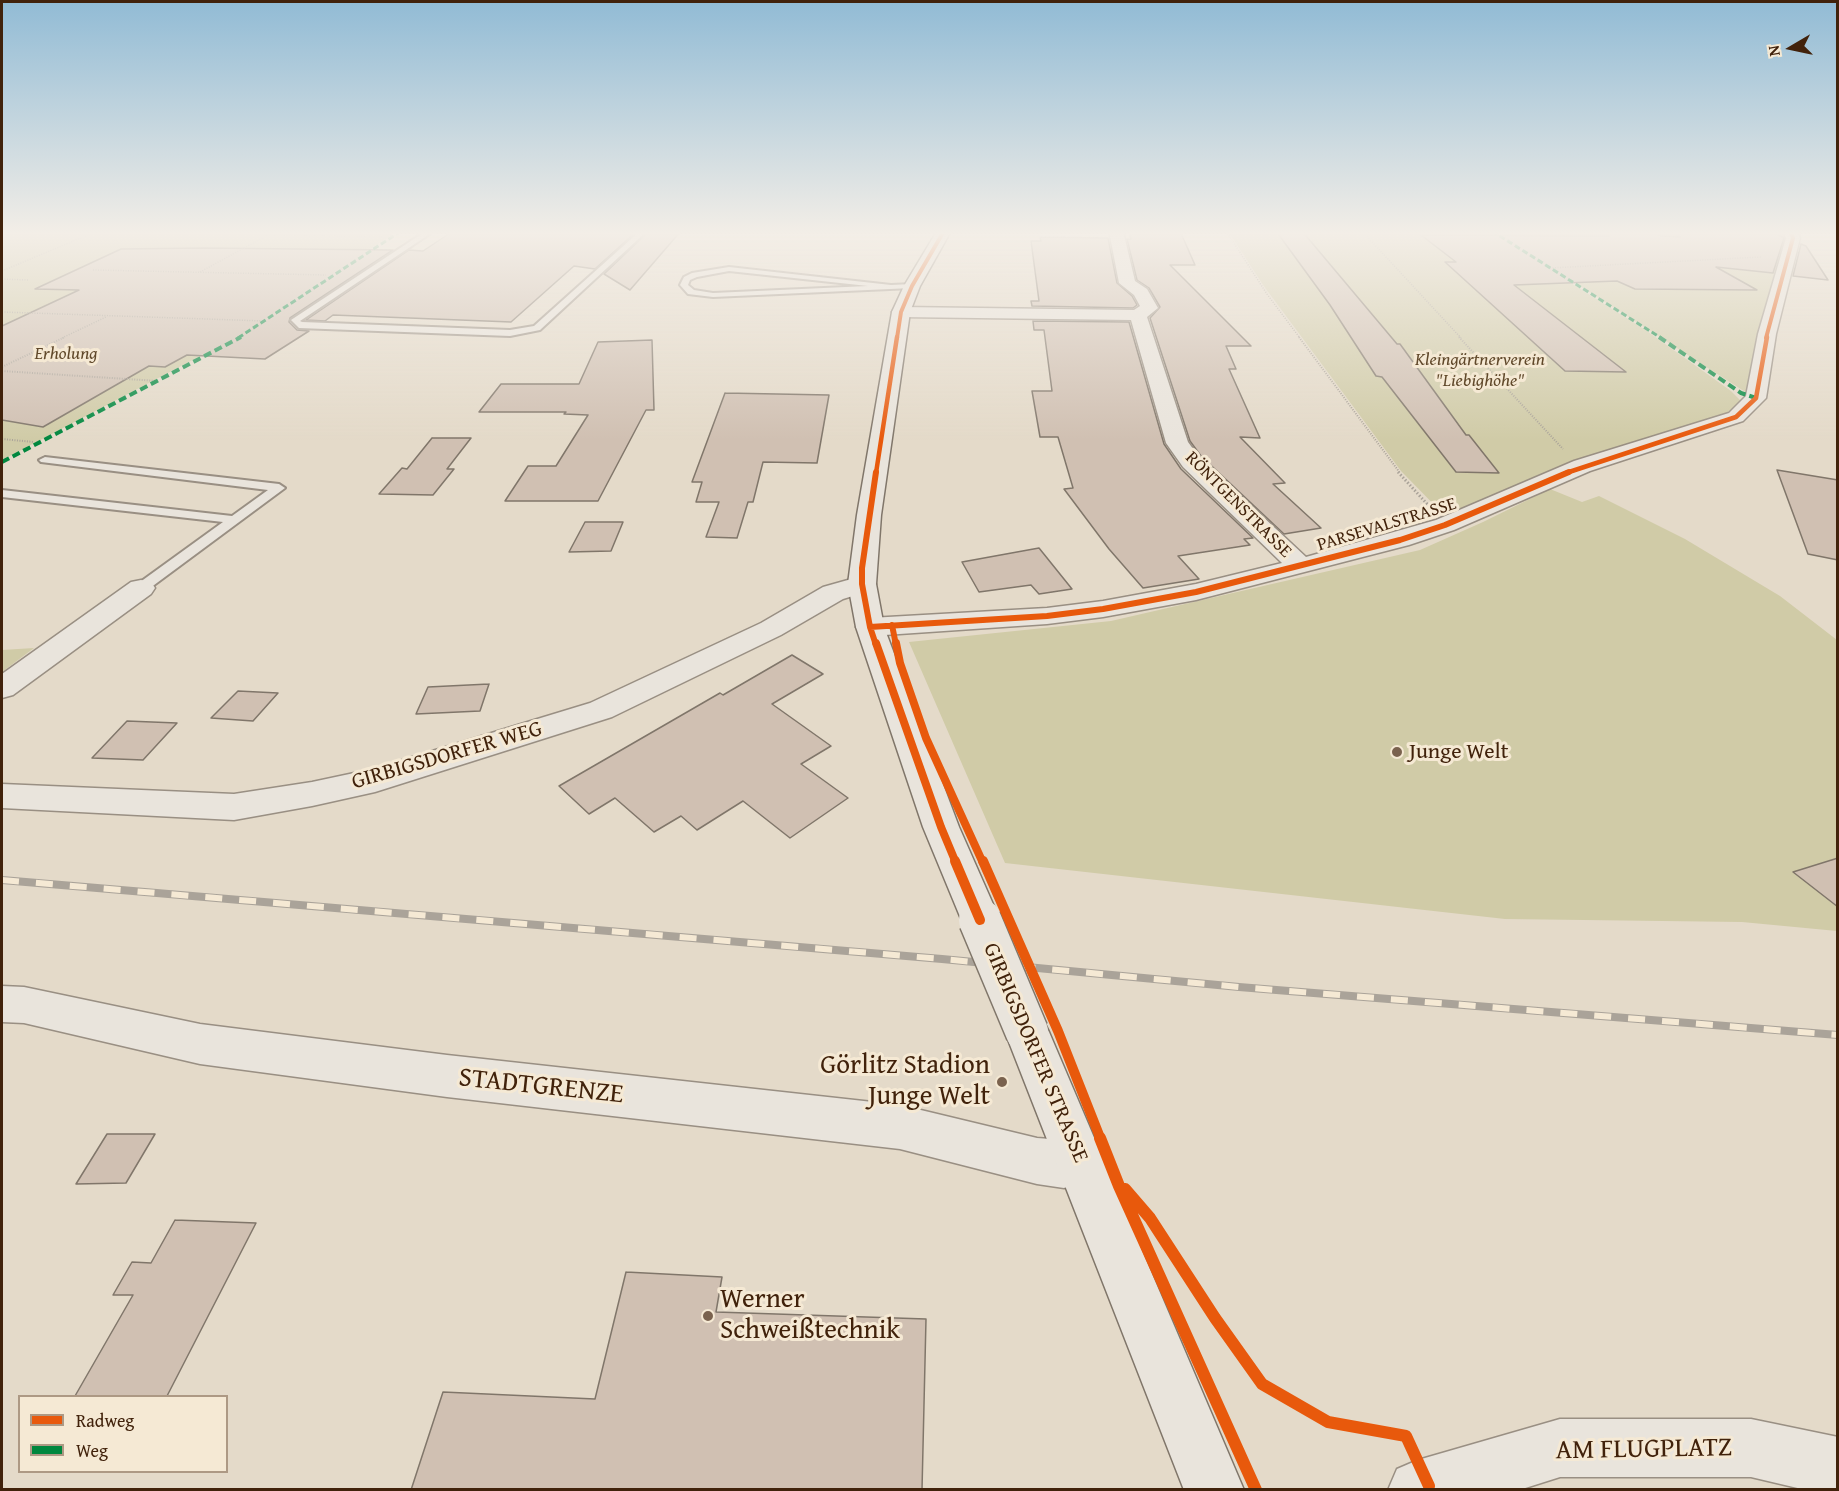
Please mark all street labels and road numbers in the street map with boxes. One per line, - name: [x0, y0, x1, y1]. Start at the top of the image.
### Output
- street label: RÖNTGENSTRASSE: [1180, 447, 1296, 563]
- street label: PARSEVALSTRASSE: [1315, 494, 1459, 556]
- street label: GIRBIGSDORFER WEG: [349, 716, 545, 796]
- street label: GIRBIGSDORFER STRASSE: [977, 939, 1093, 1167]
- street label: STADTGRENZE: [457, 1062, 625, 1112]
- street label: AM FLUGPLATZ: [1555, 1432, 1733, 1468]

